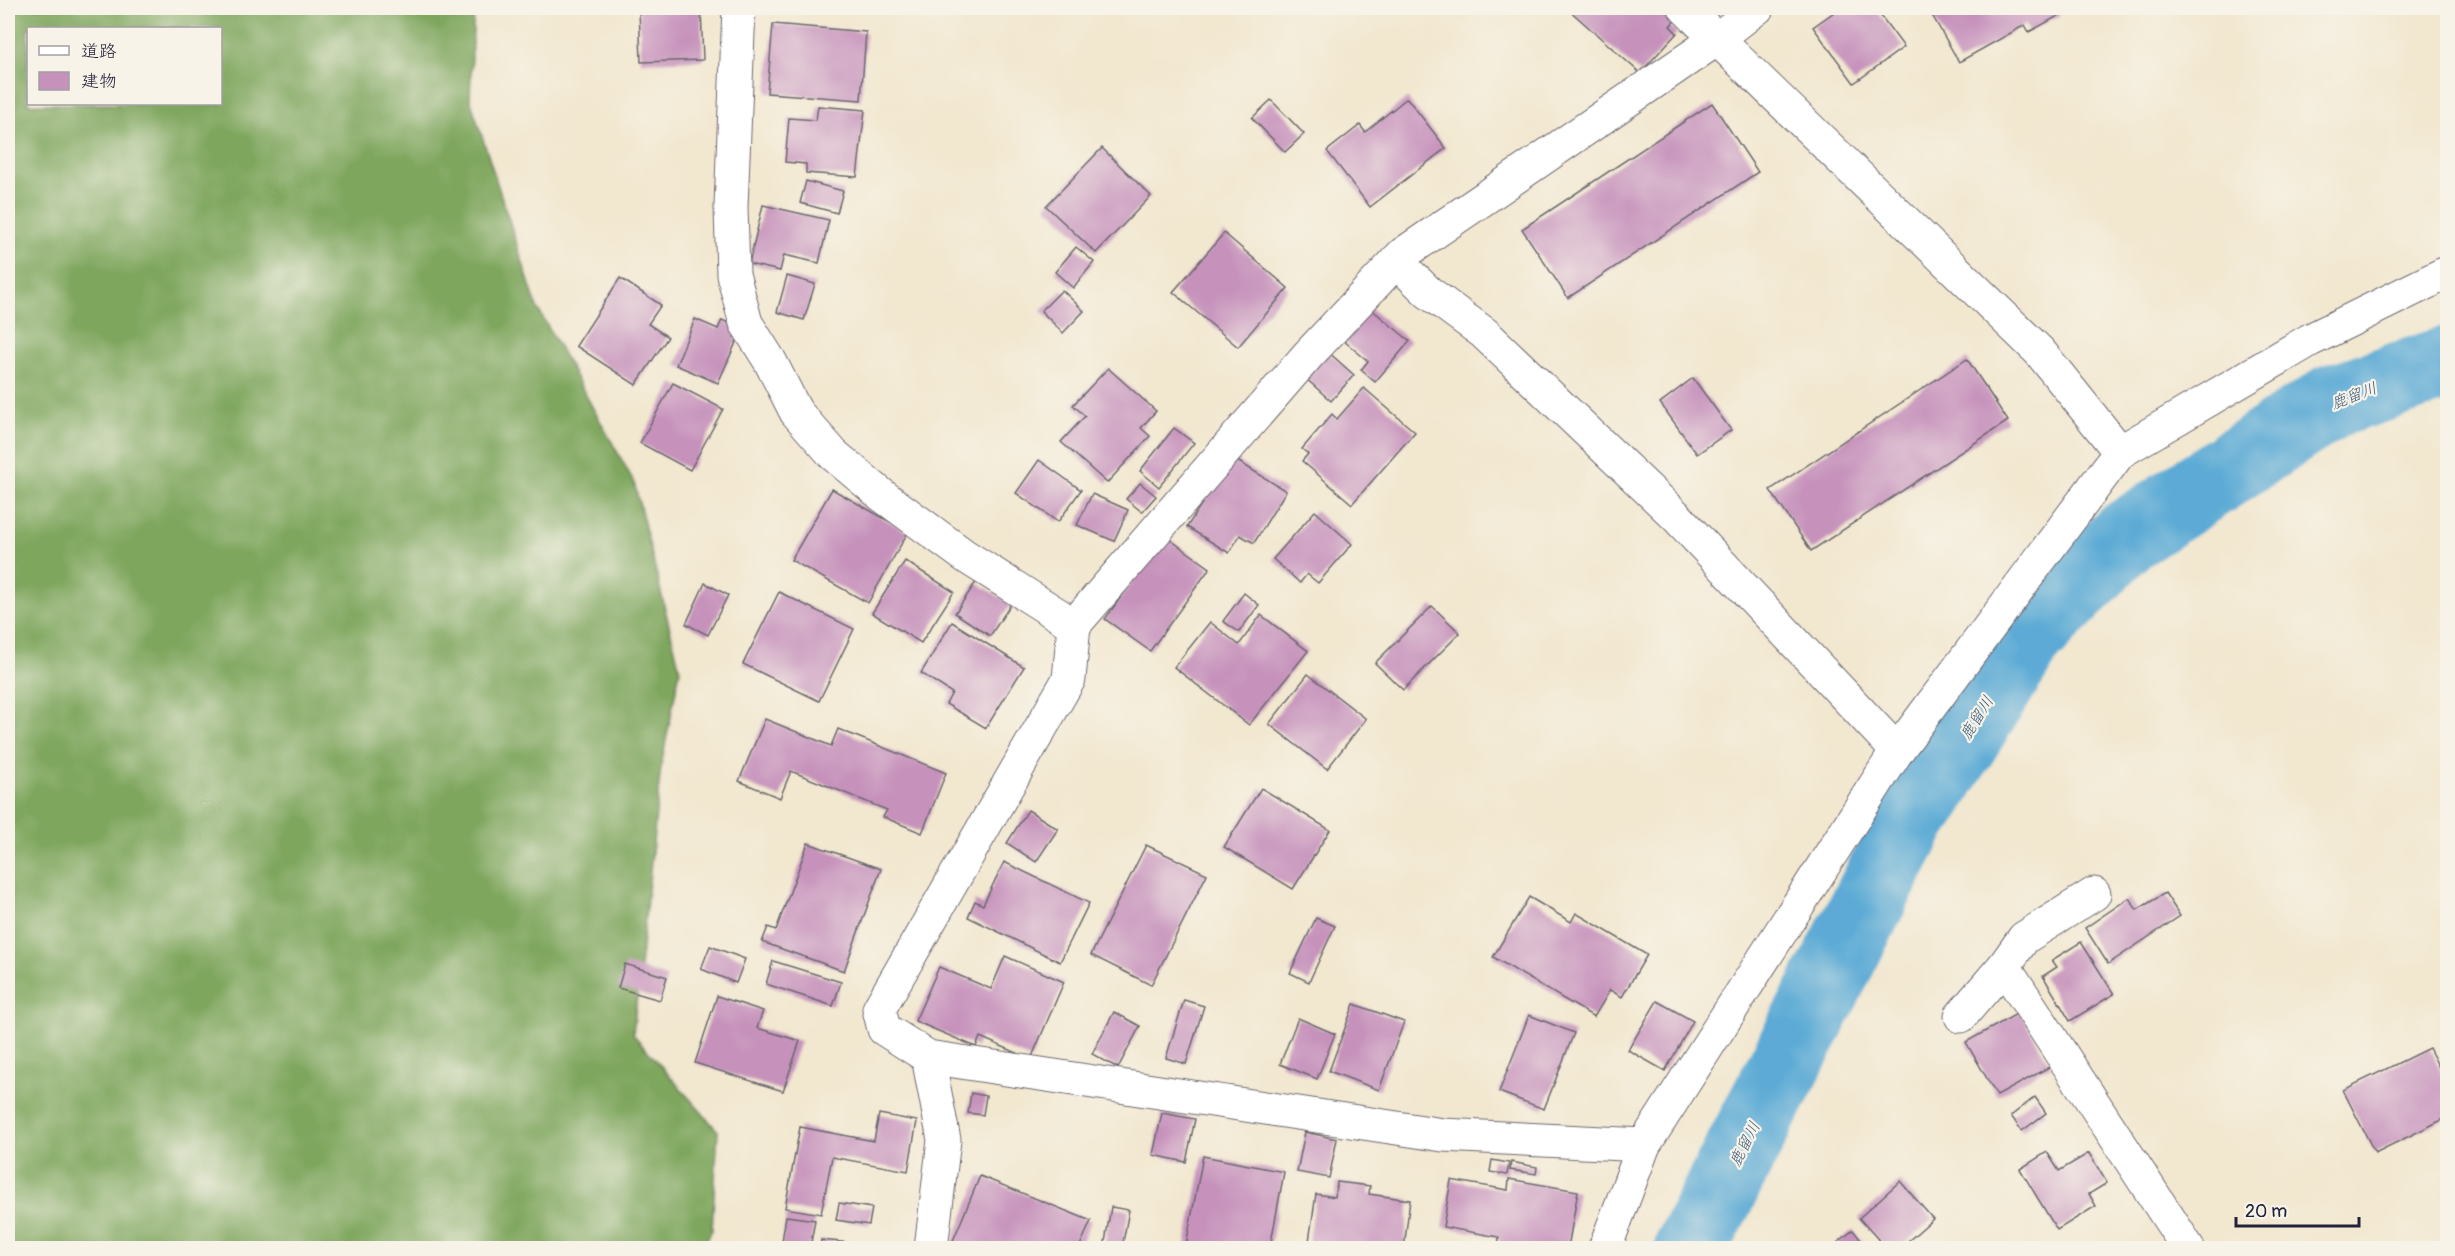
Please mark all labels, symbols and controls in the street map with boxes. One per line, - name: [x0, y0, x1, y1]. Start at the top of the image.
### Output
- legend: [27, 27, 222, 105]
- text: 道路: [81, 40, 117, 63]
- text: 建物: [81, 70, 117, 93]
- water label: 鹿留川: [2328, 378, 2380, 414]
- water label: 鹿留川: [1956, 692, 1998, 744]
- water label: 鹿留川: [1725, 1118, 1765, 1170]
- scale bar: [2236, 1190, 2359, 1228]
- text: 20 m: [2245, 1200, 2287, 1223]

